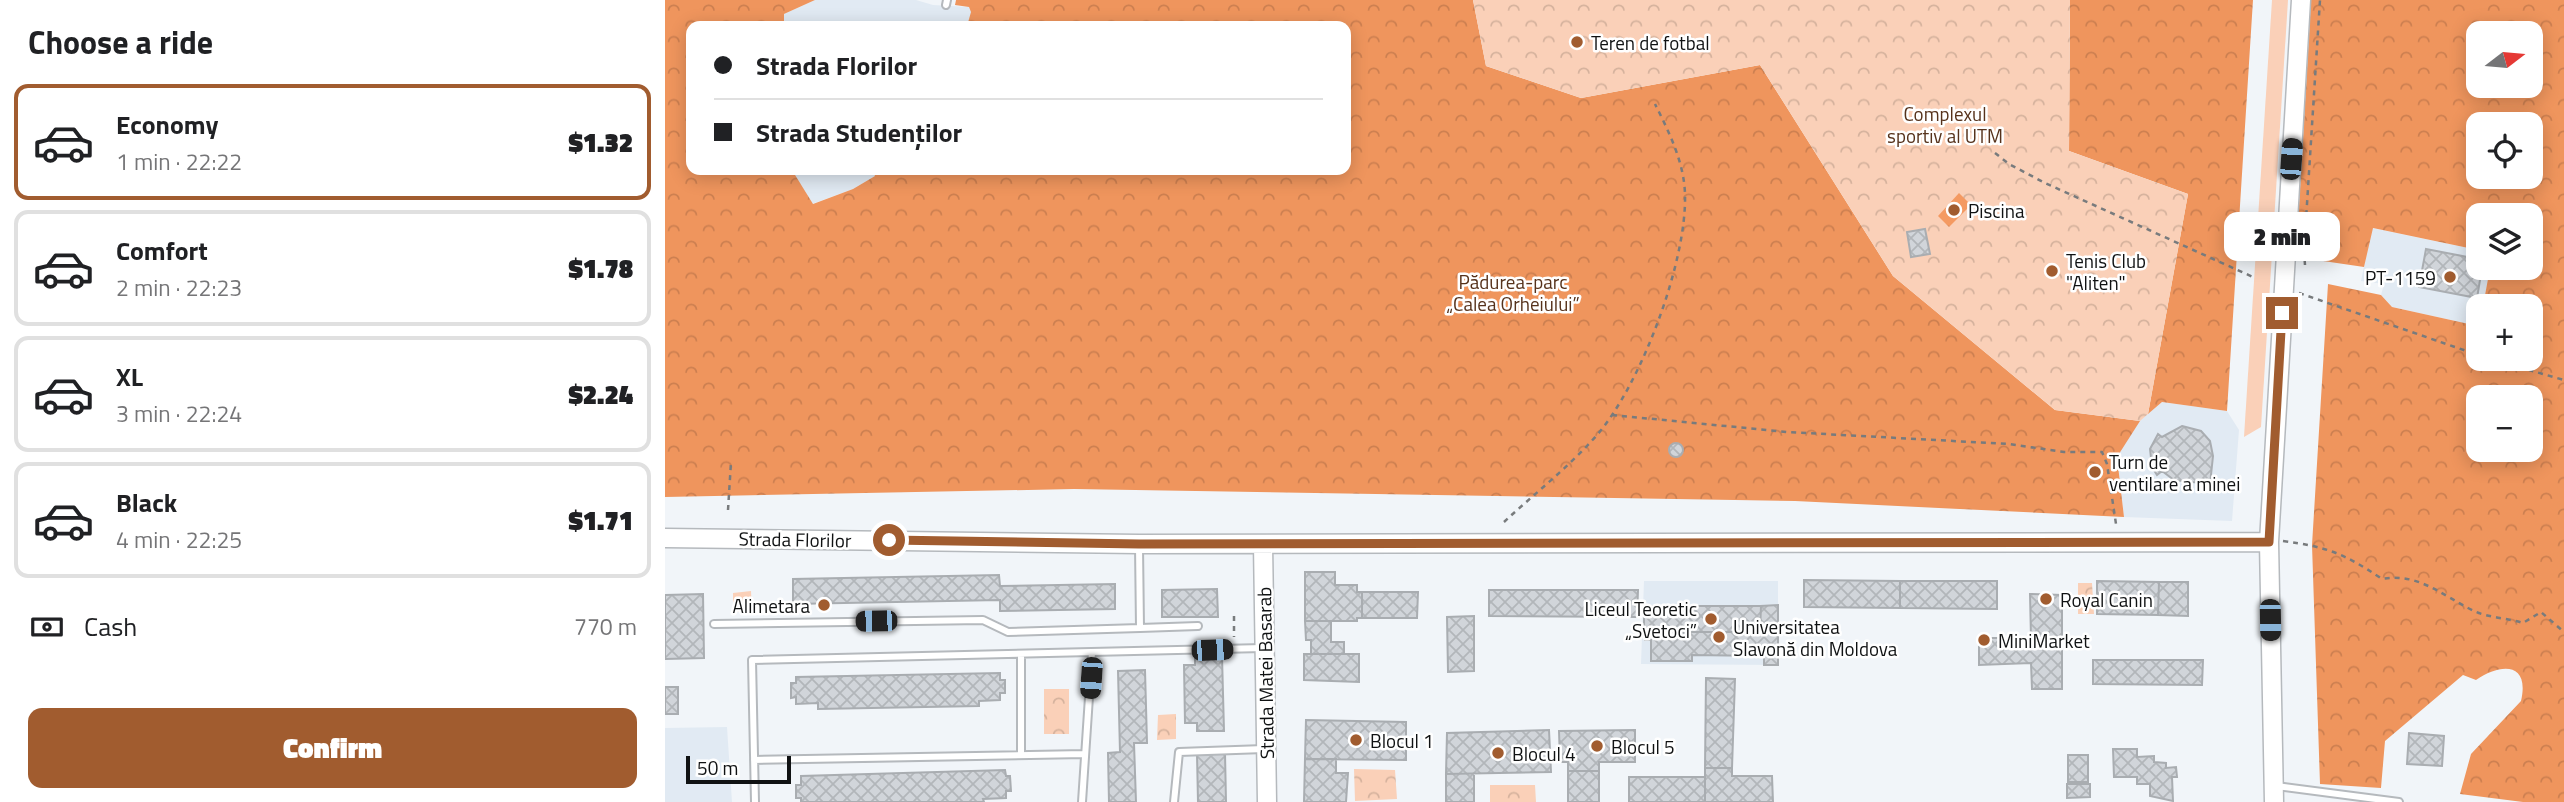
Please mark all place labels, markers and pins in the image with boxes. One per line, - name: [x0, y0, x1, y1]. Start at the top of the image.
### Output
- place label: Teren de fotbal: [1591, 28, 1710, 57]
- marker: Teren de fotbal: [1569, 34, 1585, 50]
- place label: Piscina: [1968, 196, 2025, 225]
- marker: Piscina: [1946, 202, 1962, 218]
- place label: Tenis Club "Aliten": [2066, 246, 2146, 297]
- marker: Tenis Club "Aliten": [2044, 263, 2060, 279]
- place label: PT-1159: [2365, 263, 2436, 292]
- marker: PT-1159: [2442, 269, 2458, 285]
- place label: Turn de ventilare a minei: [2109, 447, 2240, 498]
- marker: Turn de ventilare a minei: [2087, 464, 2103, 480]
- place label: Royal Canin: [2060, 585, 2153, 614]
- place label: Alimetara: [732, 591, 810, 620]
- marker: Royal Canin: [2038, 591, 2054, 607]
- place label: Liceul Teoretic „Svetoci”: [1584, 594, 1697, 645]
- marker: Alimetara: [816, 597, 832, 613]
- marker: Liceul Teoretic „Svetoci”: [1703, 611, 1719, 627]
- place label: Universitatea Slavonă din Moldova: [1733, 612, 1898, 663]
- place label: MiniMarket: [1998, 626, 2090, 655]
- marker: Universitatea Slavonă din Moldova: [1711, 629, 1727, 645]
- marker: MiniMarket: [1976, 632, 1992, 648]
- place label: Blocul 1: [1370, 726, 1434, 755]
- marker: Blocul 1: [1348, 732, 1364, 748]
- place label: Blocul 5: [1611, 732, 1675, 761]
- marker: Blocul 5: [1589, 738, 1605, 754]
- place label: Blocul 4: [1512, 739, 1576, 768]
- marker: Blocul 4: [1490, 745, 1506, 761]

